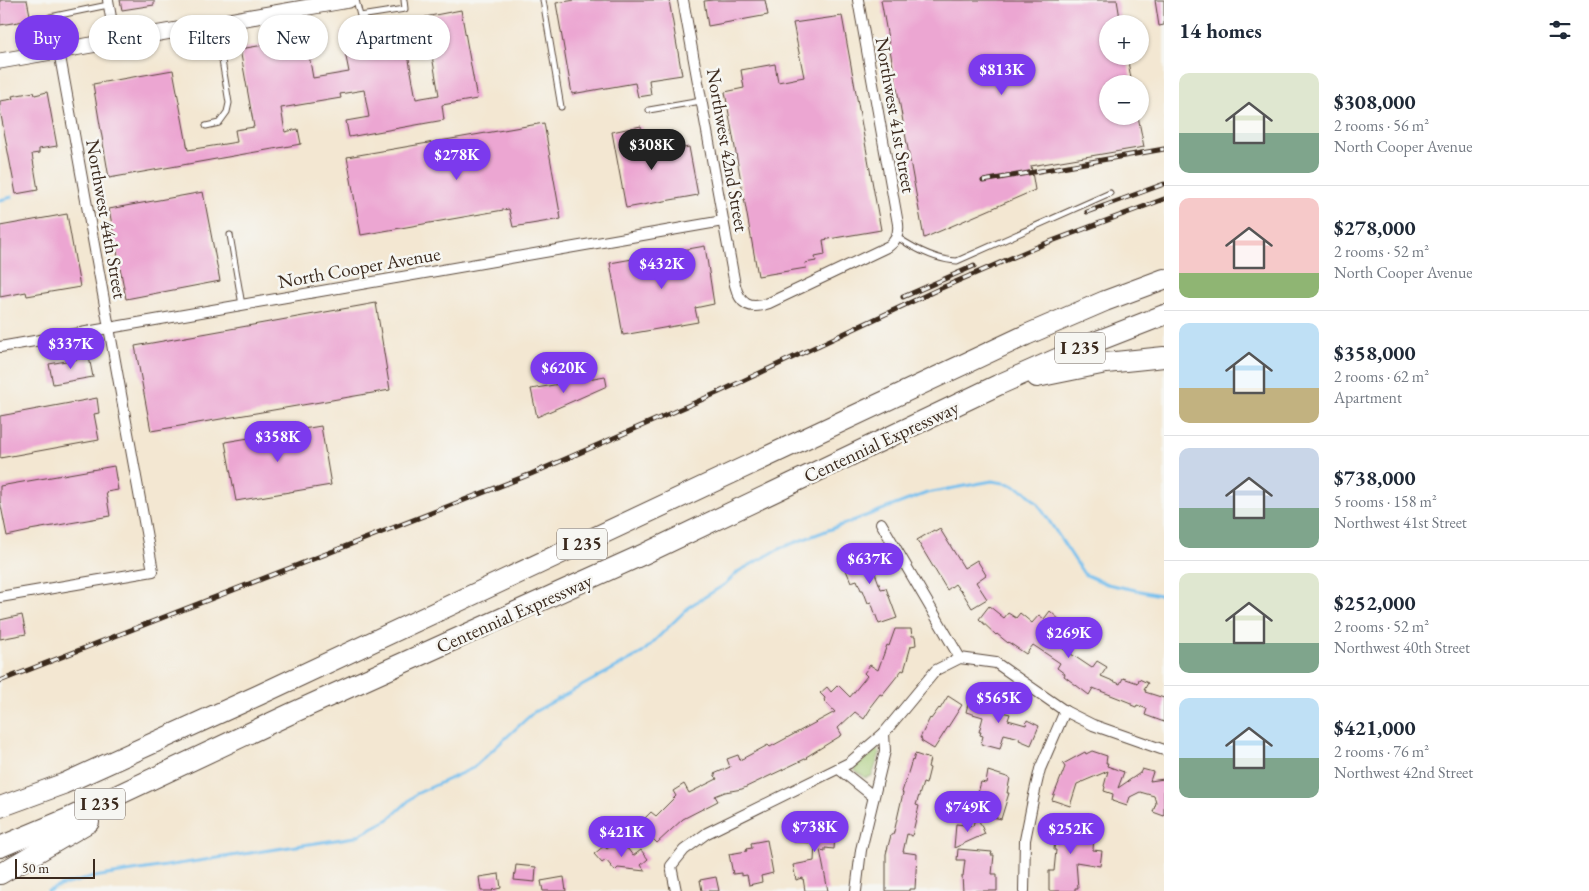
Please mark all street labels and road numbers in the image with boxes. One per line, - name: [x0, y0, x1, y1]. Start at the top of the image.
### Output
- street label: Northwest 41st Street: [869, 35, 922, 195]
- street label: Northwest 42nd Street: [701, 66, 754, 234]
- street label: Northwest 44th Street: [80, 137, 133, 301]
- street label: North Cooper Avenue: [276, 241, 442, 294]
- road number: I 235: [1055, 332, 1105, 363]
- street label: Centennial Expressway: [800, 394, 963, 488]
- road number: I 235: [557, 528, 607, 560]
- street label: Centennial Expressway: [432, 568, 597, 659]
- road number: I 235: [75, 789, 125, 820]

